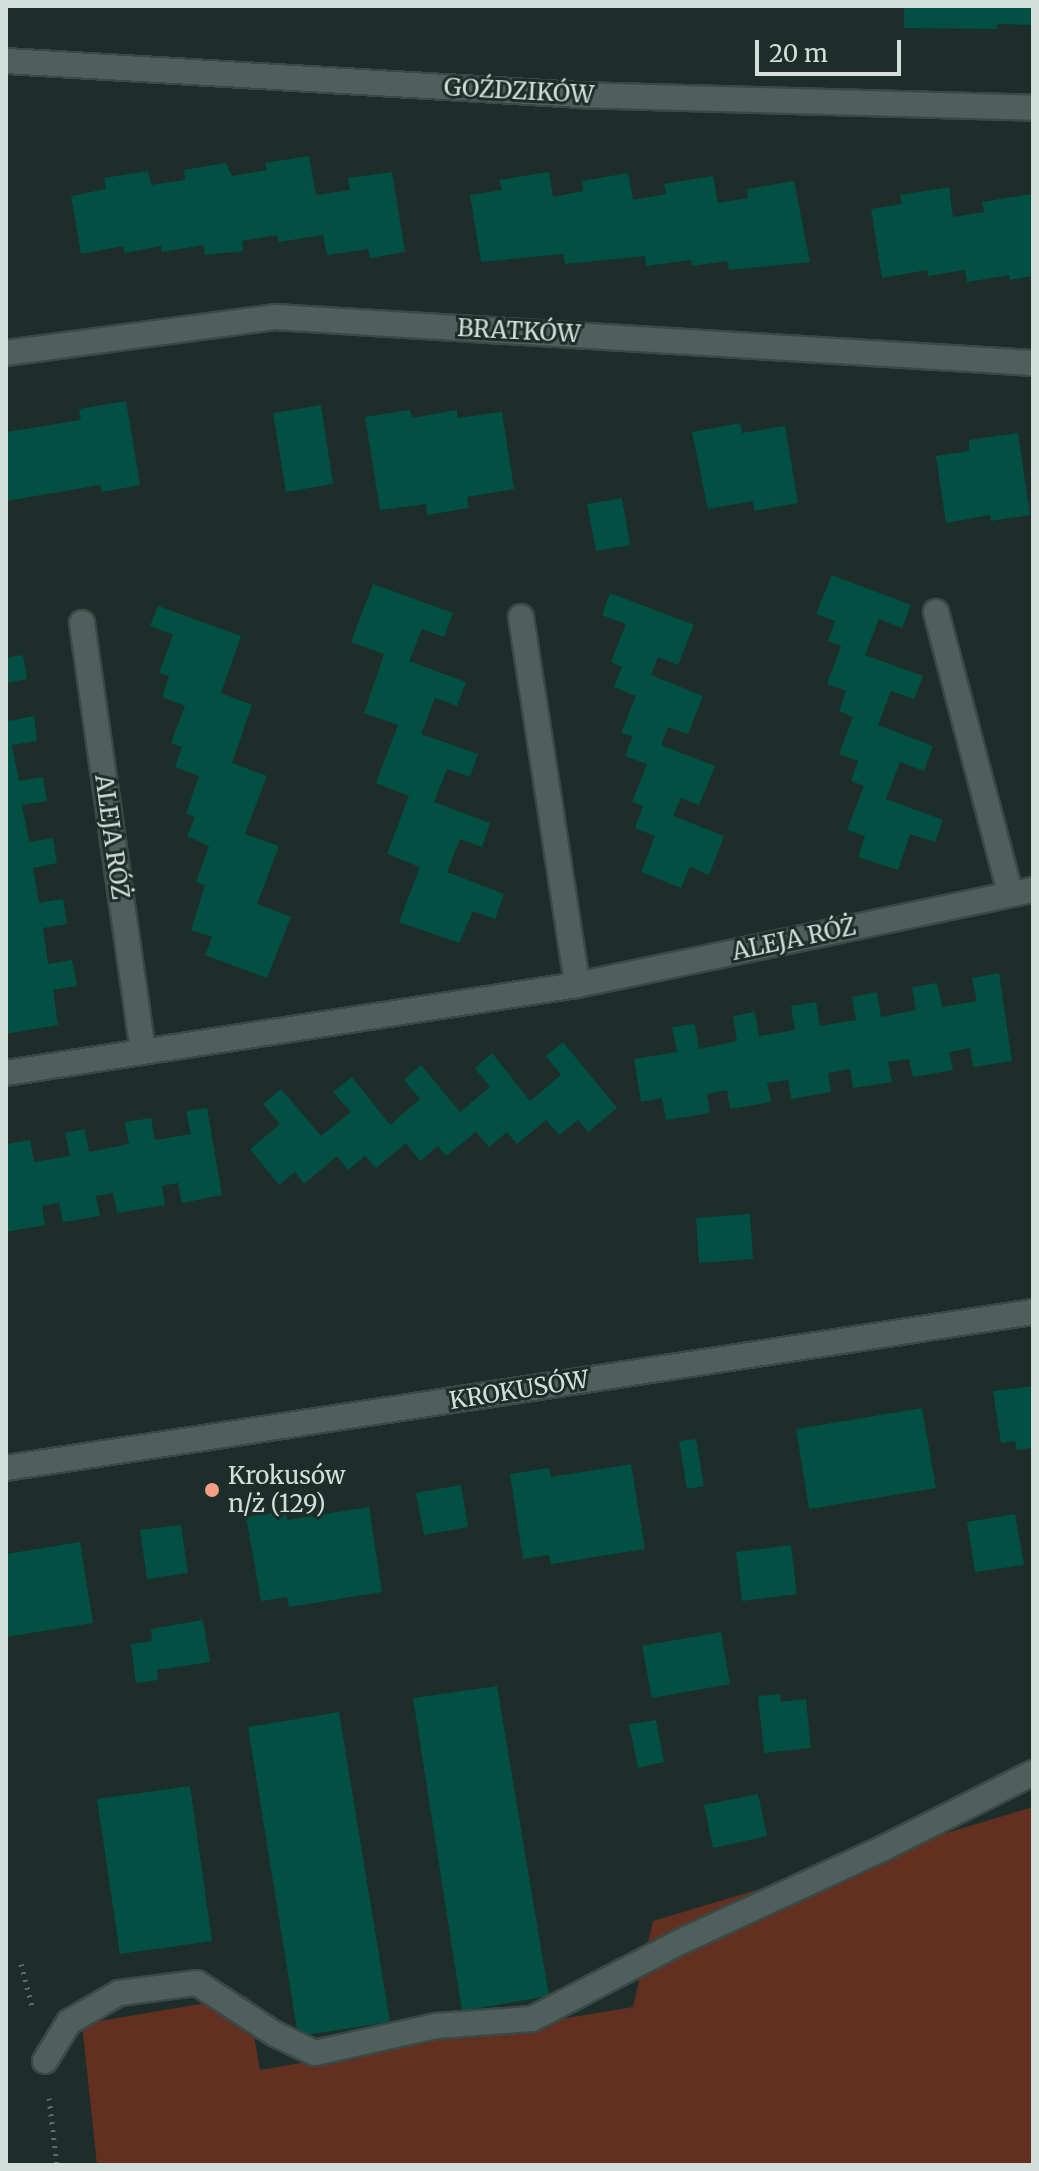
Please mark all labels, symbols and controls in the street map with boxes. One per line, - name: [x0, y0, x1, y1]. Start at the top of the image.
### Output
- scale bar: [759, 24, 905, 74]
- text: 20 m: [769, 38, 828, 69]
- street label: GOŹDZIKÓW: [443, 73, 595, 109]
- street label: BRATKÓW: [457, 313, 581, 349]
- street label: ALEJA RÓŻ: [89, 773, 135, 901]
- street label: ALEJA RÓŻ: [729, 912, 859, 966]
- street label: KROKUSÓW: [447, 1365, 591, 1415]
- place label: Krokusów n/ż (129): [228, 1462, 345, 1518]
- marker: Krokusów n/ż (129): [203, 1481, 221, 1499]

